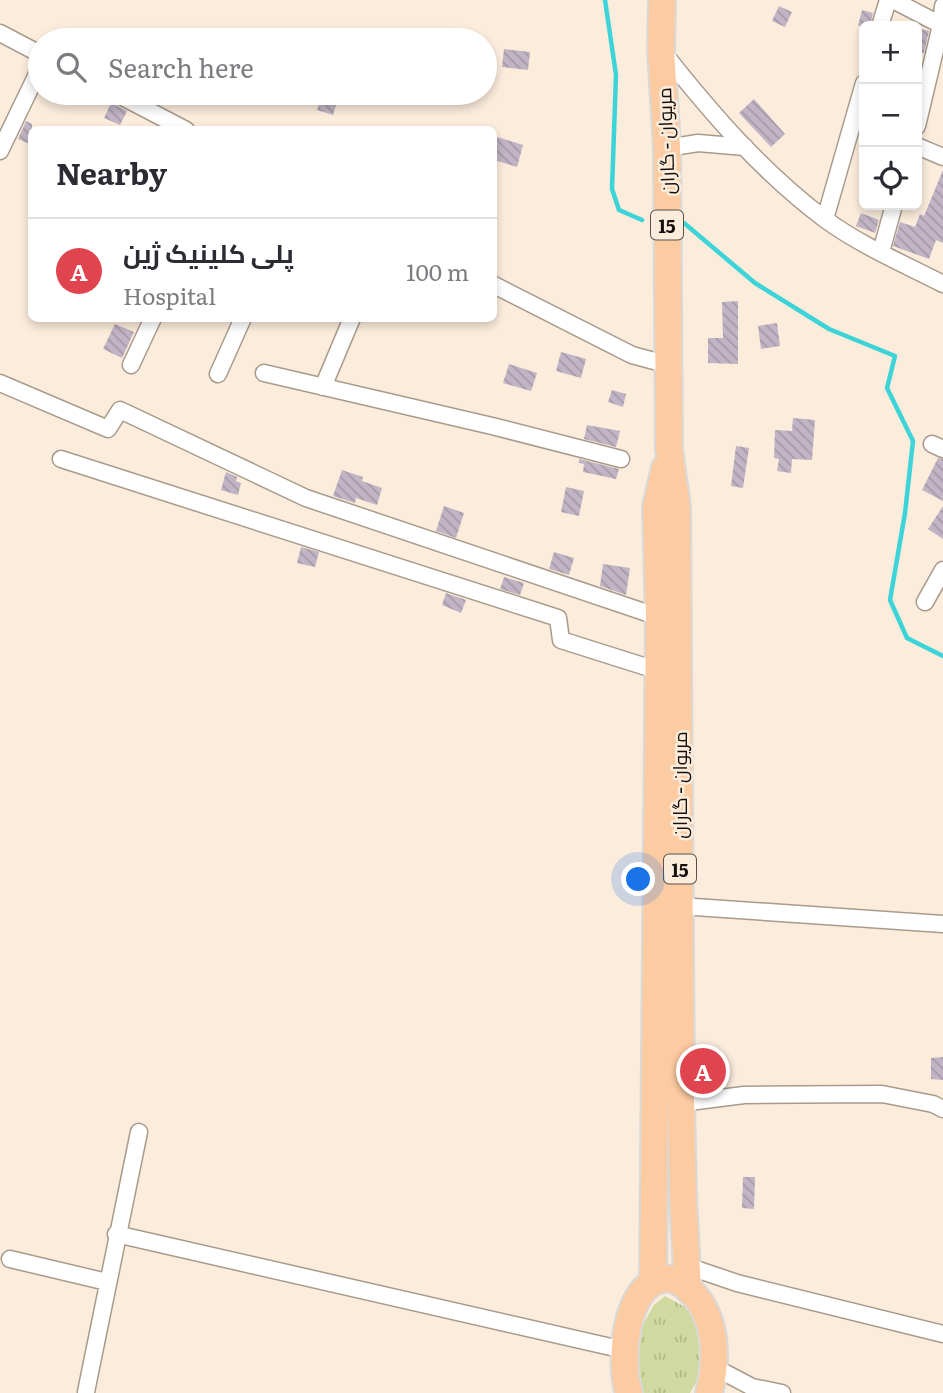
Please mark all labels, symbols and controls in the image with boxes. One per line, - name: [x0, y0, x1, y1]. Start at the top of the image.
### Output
- map controls: [859, 21, 922, 210]
- button: +: [859, 21, 922, 84]
- search box: [28, 28, 497, 105]
- text: Search here: [108, 47, 254, 86]
- icon: search: [52, 48, 90, 86]
- button: −: [859, 84, 922, 147]
- street label: مریوان - گاران: [649, 87, 681, 195]
- button: locate: [859, 147, 922, 210]
- text: Nearby: [56, 150, 167, 194]
- road number: 15: [651, 210, 683, 240]
- text: پلی کلینیک ژین: [123, 232, 294, 271]
- text: A: [70, 254, 88, 288]
- text: 100 m: [406, 254, 469, 288]
- text: Hospital: [123, 278, 216, 312]
- street label: مریوان - گاران: [665, 731, 693, 839]
- road number: 15: [664, 854, 696, 884]
- your location: [621, 862, 655, 896]
- pin: A: [680, 1045, 726, 1097]

